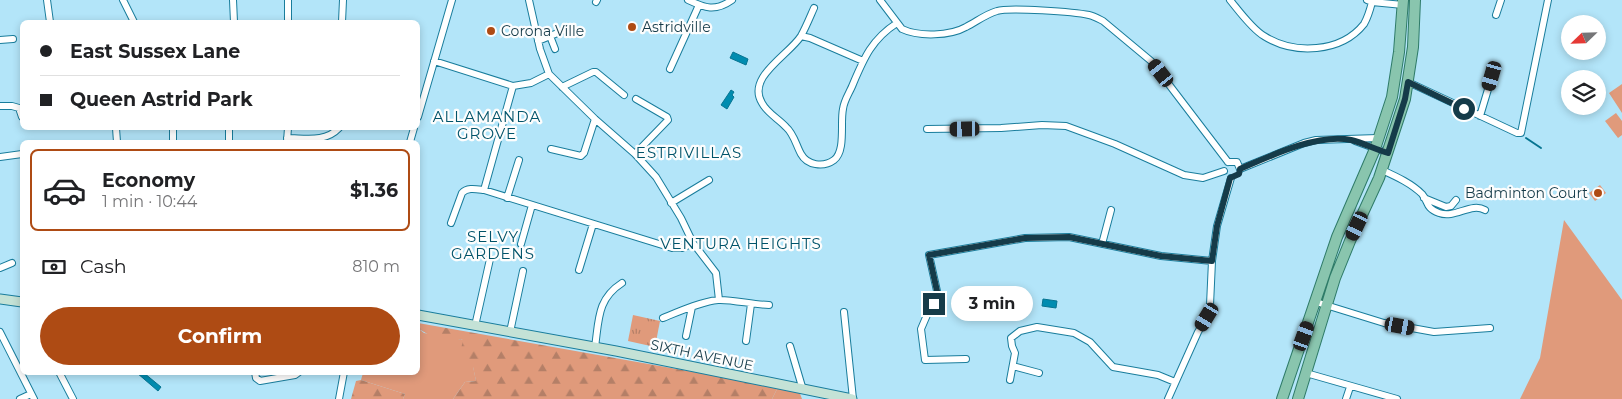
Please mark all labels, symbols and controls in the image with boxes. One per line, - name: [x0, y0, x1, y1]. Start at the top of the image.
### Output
- north arrow: [1561, 15, 1606, 60]
- map controls: [1561, 15, 1606, 115]
- place label: Astridville: [642, 18, 711, 36]
- marker: Astridville: [626, 21, 638, 33]
- place label: Corona Ville: [501, 22, 584, 40]
- marker: Corona Ville: [485, 25, 497, 37]
- text: East Sussex Lane: [70, 40, 240, 63]
- car: [1145, 57, 1176, 89]
- car: [1480, 60, 1503, 92]
- button: layers: [1561, 70, 1606, 115]
- text: Queen Astrid Park: [70, 88, 253, 111]
- route start: [1453, 98, 1475, 120]
- district label: ALLAMANDA GROVE: [433, 107, 541, 143]
- car: [949, 121, 980, 137]
- district label: ESTRIVILLAS: [636, 143, 742, 162]
- icon: car: [42, 168, 87, 213]
- text: Economy: [102, 169, 195, 192]
- text: $1.36: [350, 179, 398, 202]
- place label: Badminton Court: [1465, 184, 1588, 202]
- marker: Badminton Court: [1592, 187, 1604, 199]
- text: 1 min · 10:44: [102, 192, 197, 211]
- car: [1343, 209, 1370, 243]
- district label: SELVY GARDENS: [451, 227, 535, 263]
- district label: VENTURA HEIGHTS: [660, 234, 822, 253]
- icon: cash: [40, 253, 68, 281]
- text: Cash: [80, 255, 127, 278]
- text: 810 m: [352, 257, 400, 276]
- callout: 3 min: [952, 286, 1034, 322]
- route end: [923, 293, 945, 315]
- text: 3 min: [969, 294, 1015, 313]
- car: [1192, 300, 1221, 334]
- button: Confirm: [40, 307, 400, 365]
- car: [1383, 316, 1416, 336]
- car: [1291, 319, 1316, 353]
- street label: SIXTH AVENUE: [649, 335, 755, 375]

